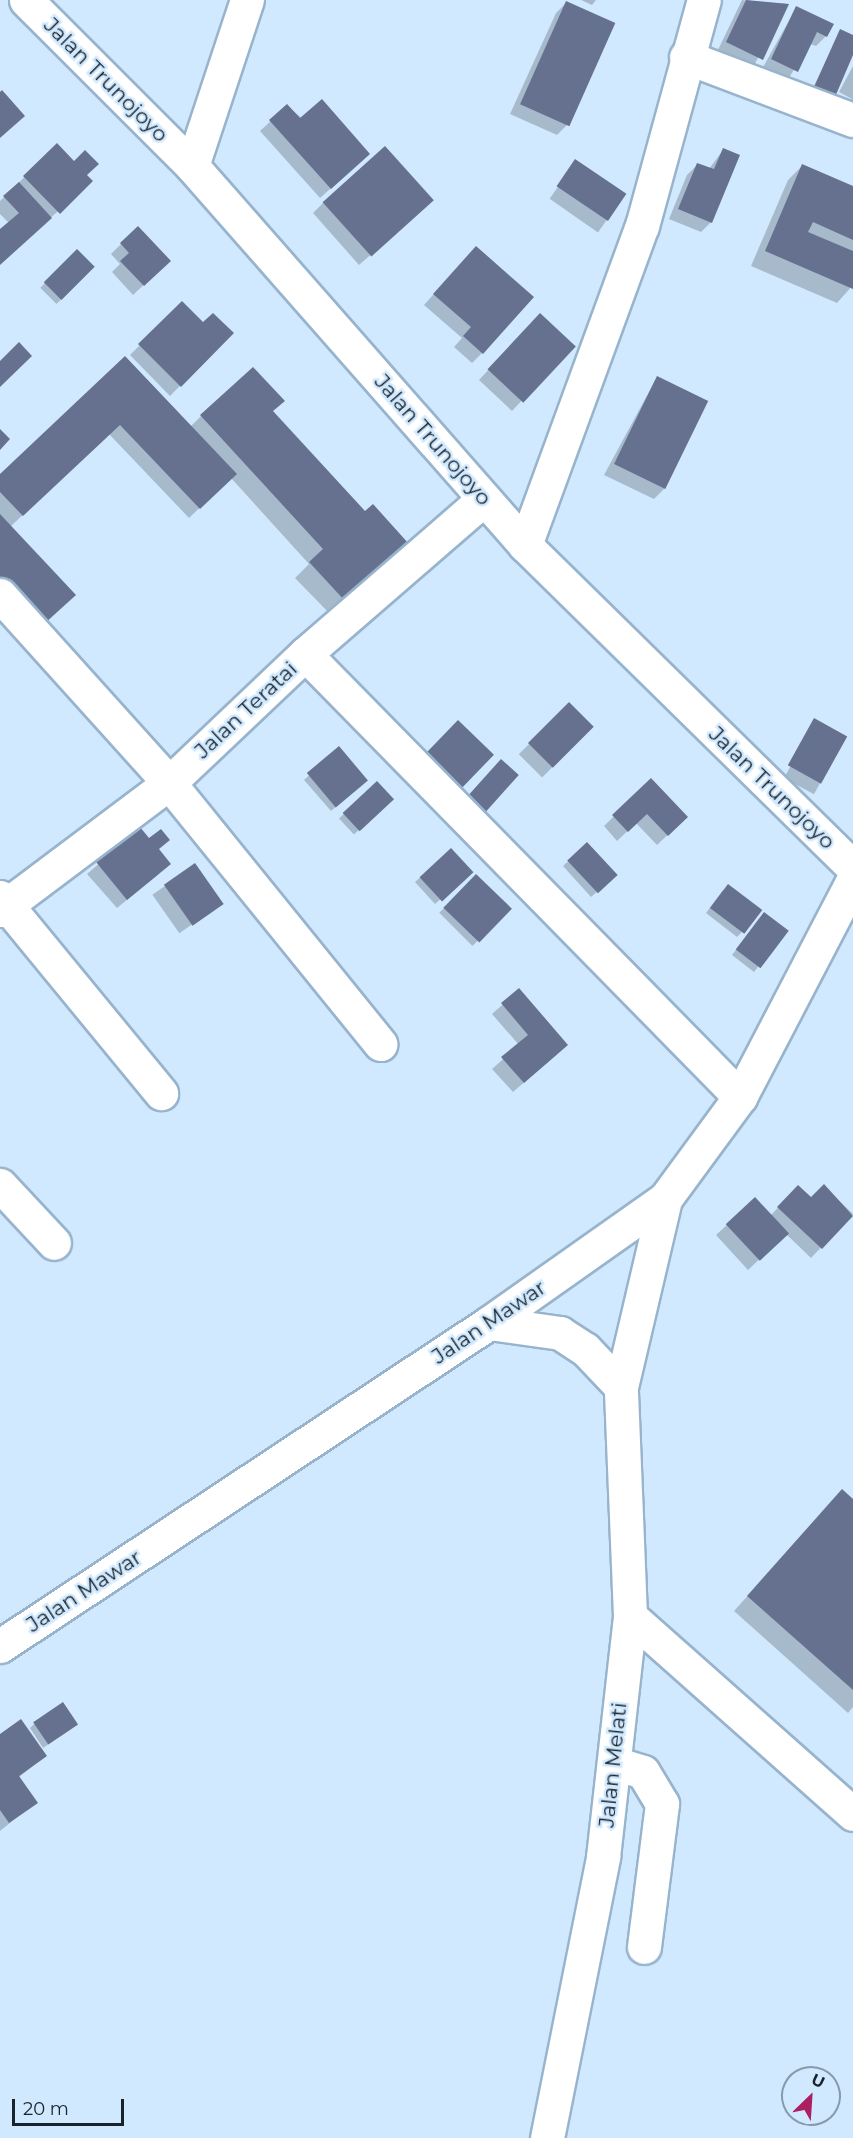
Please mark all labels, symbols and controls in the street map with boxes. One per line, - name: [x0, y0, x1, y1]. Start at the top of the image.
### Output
- street label: Jalan Trunojoyo: [39, 13, 173, 147]
- street label: Jalan Trunojoyo: [369, 369, 497, 511]
- street label: Jalan Teratai: [190, 656, 302, 764]
- street label: Jalan Trunojoyo: [704, 722, 840, 854]
- street label: Jalan Mawar: [427, 1275, 551, 1369]
- street label: Jalan Mawar: [22, 1545, 146, 1637]
- street label: Jalan Melati: [594, 1701, 632, 1829]
- north arrow: [781, 2066, 841, 2126]
- text: U: [808, 2070, 828, 2092]
- scale bar: [15, 2087, 128, 2125]
- text: 20 m: [23, 2098, 69, 2120]

